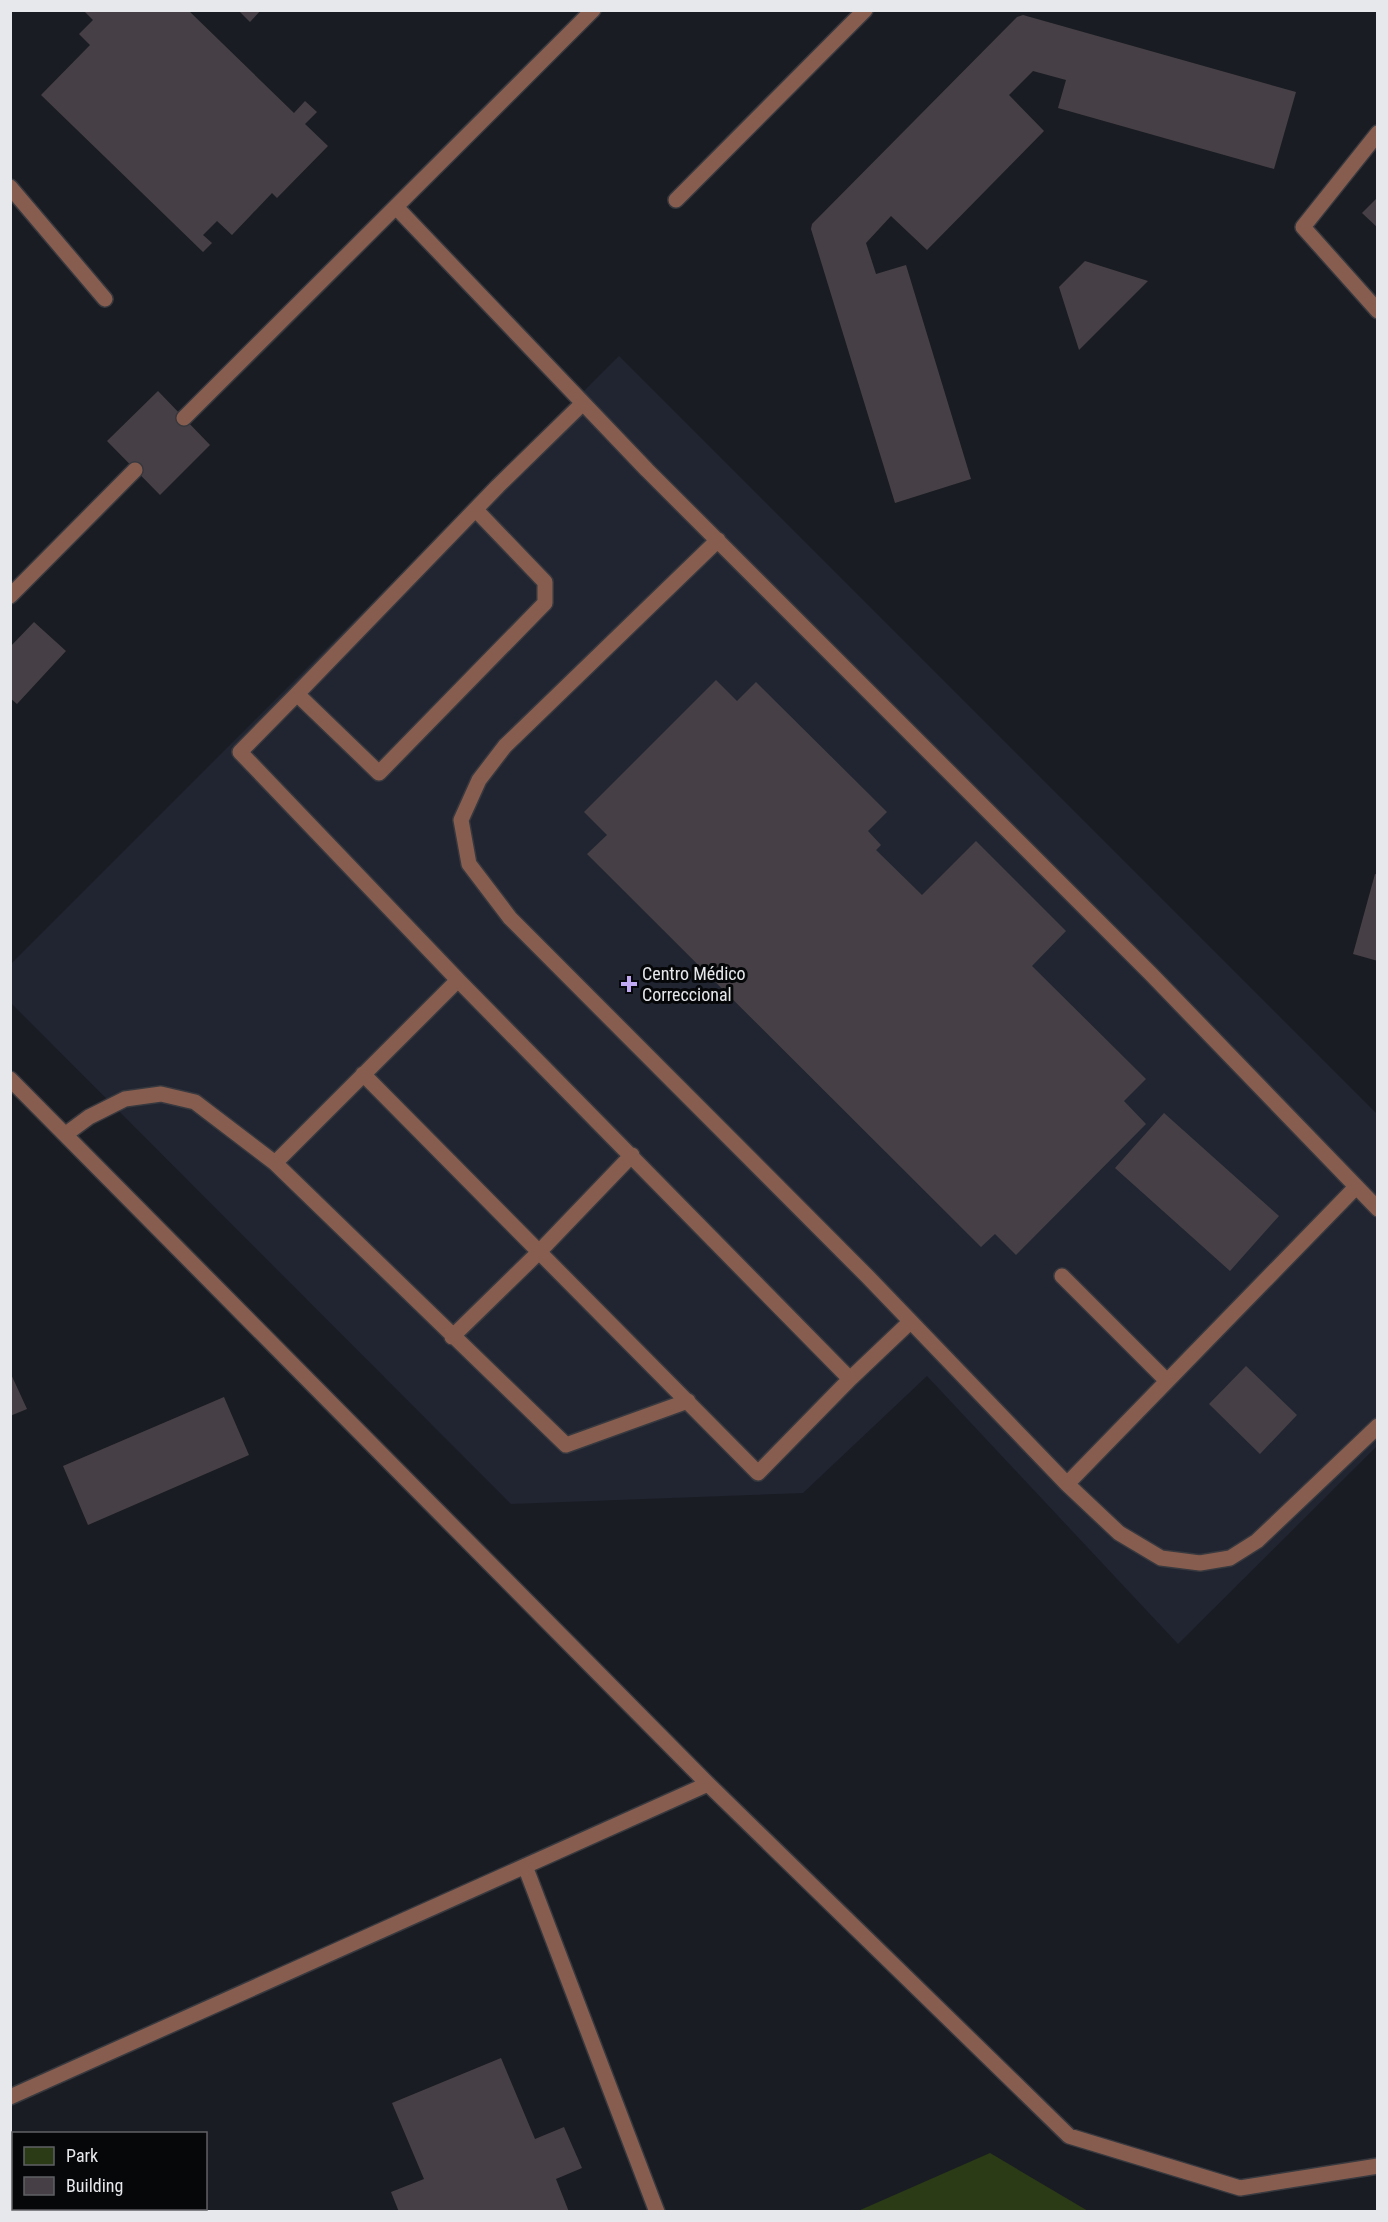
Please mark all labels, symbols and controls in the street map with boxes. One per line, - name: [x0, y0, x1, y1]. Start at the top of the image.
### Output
- place label: Centro Médico Correccional: [642, 963, 746, 1005]
- marker: Centro Médico Correccional: [620, 975, 638, 993]
- legend: [12, 2132, 207, 2210]
- text: Park: [66, 2145, 98, 2166]
- text: Building: [66, 2175, 123, 2196]

